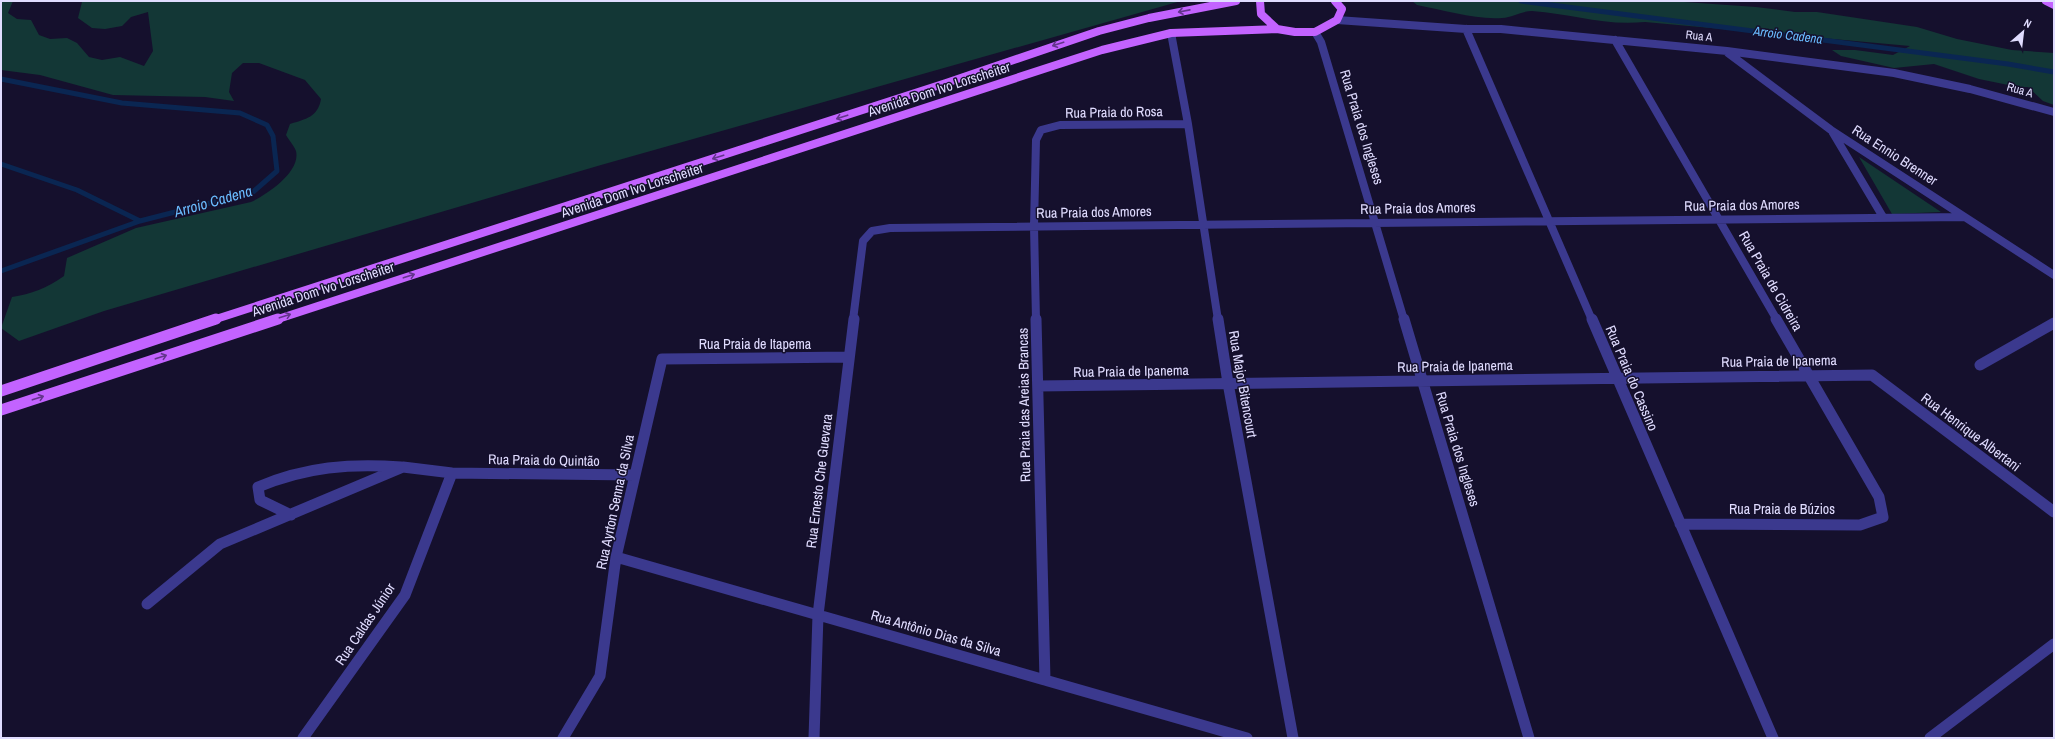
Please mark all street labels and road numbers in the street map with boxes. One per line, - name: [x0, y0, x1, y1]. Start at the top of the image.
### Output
- street label: Rua A: [1685, 27, 1714, 45]
- street label: Avenida Dom Ivo Lorscheiter: [865, 57, 1013, 121]
- street label: Rua Praia dos Ingleses: [1336, 67, 1388, 187]
- street label: Rua A: [2005, 79, 2036, 102]
- street label: Rua Praia do Rosa: [1065, 102, 1164, 122]
- street label: Rua Ennio Brenner: [1849, 121, 1941, 189]
- street label: Avenida Dom Ivo Lorscheiter: [558, 158, 706, 222]
- street label: Rua Praia dos Amores: [1684, 195, 1800, 215]
- street label: Rua Praia dos Amores: [1360, 198, 1476, 218]
- street label: Rua Praia dos Amores: [1036, 202, 1152, 222]
- street label: Rua Praia de Cidreira: [1735, 228, 1807, 335]
- street label: Avenida Dom Ivo Lorscheiter: [249, 257, 397, 321]
- street label: Rua Praia do Cassino: [1602, 322, 1662, 434]
- street label: Rua Praia das Areias Brancas: [1014, 327, 1034, 482]
- street label: Rua Major Bitencourt: [1225, 329, 1261, 439]
- street label: Rua Praia de Itapema: [699, 335, 812, 353]
- street label: Rua Praia de Ipanema: [1721, 351, 1838, 371]
- street label: Rua Praia de Ipanema: [1397, 356, 1514, 376]
- street label: Rua Praia de Ipanema: [1073, 361, 1190, 381]
- street label: Rua Praia dos Ingleses: [1432, 389, 1484, 509]
- street label: Rua Henrique Albertani: [1918, 389, 2024, 475]
- street label: Rua Ernesto Che Guevara: [802, 412, 836, 549]
- street label: Rua Ayrton Senna da Silva: [592, 432, 638, 571]
- street label: Rua Praia do Quintão: [488, 450, 600, 470]
- street label: Rua Praia de Búzios: [1729, 500, 1835, 518]
- street label: Rua Caldas Júnior: [331, 579, 399, 668]
- street label: Rua Antônio Dias da Silva: [869, 606, 1004, 660]

